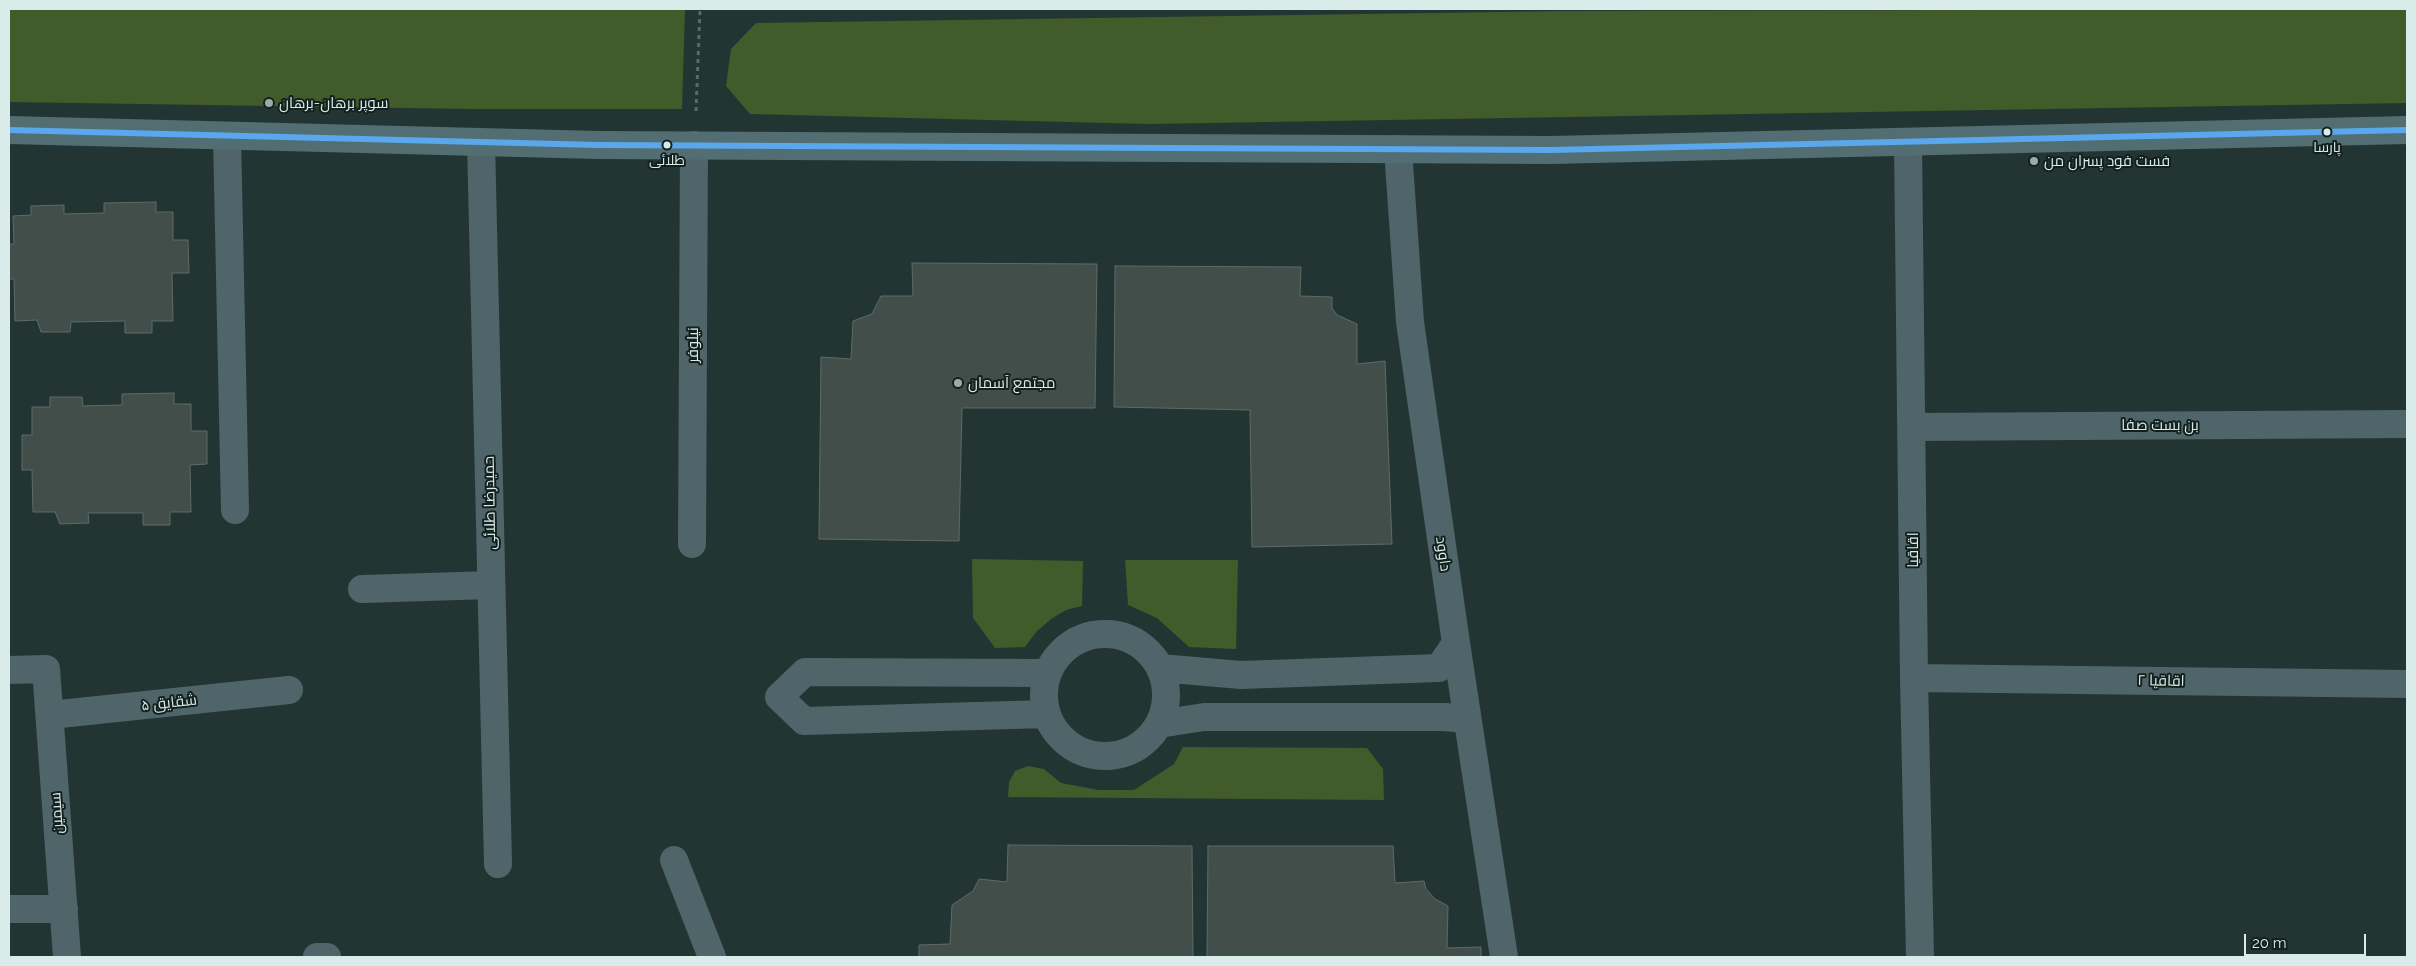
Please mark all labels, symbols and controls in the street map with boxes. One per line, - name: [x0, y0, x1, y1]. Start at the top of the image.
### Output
- place label: سوپر برهان-برهان: [279, 94, 388, 112]
- marker: سوپر برهان-برهان: [263, 97, 275, 109]
- marker: پارسا: [2322, 127, 2332, 137]
- marker: طلائی: [662, 140, 672, 150]
- place label: پارسا: [2313, 140, 2341, 156]
- place label: فست فود پسران من: [2044, 152, 2170, 170]
- place label: طلائی: [649, 153, 685, 169]
- marker: فست فود پسران من: [2028, 155, 2040, 167]
- street label: نیلوفر: [684, 327, 702, 363]
- place label: مجتمع آسمان: [968, 374, 1055, 392]
- marker: مجتمع آسمان: [952, 377, 964, 389]
- street label: بن بست صفا: [2121, 416, 2199, 434]
- street label: حمیدرضا طلائی: [480, 456, 500, 550]
- street label: اقاقیا: [1904, 532, 1922, 568]
- street label: داوود: [1432, 535, 1454, 573]
- street label: اقاقیا ۲: [2137, 672, 2185, 690]
- street label: شقایق ۵: [140, 691, 198, 715]
- street label: سیمین: [47, 792, 67, 834]
- scale bar: [2246, 924, 2368, 956]
- text: 20 m: [2252, 934, 2287, 952]

